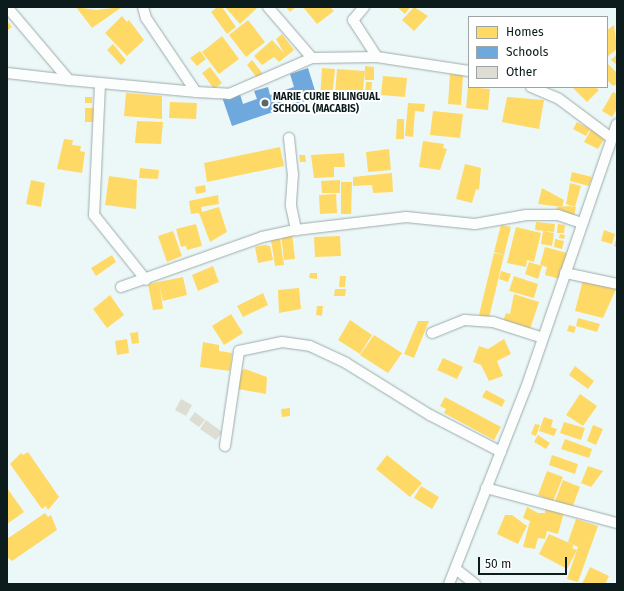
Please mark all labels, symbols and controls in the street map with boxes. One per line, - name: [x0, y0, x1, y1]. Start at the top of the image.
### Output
- legend: [468, 16, 608, 88]
- text: Homes: [506, 25, 544, 39]
- text: Schools: [506, 45, 548, 59]
- text: Other: [506, 65, 537, 79]
- place label: MARIE CURIE BILINGUAL SCHOOL (MACABIS): [273, 91, 380, 114]
- marker: MARIE CURIE BILINGUAL SCHOOL (MACABIS): [260, 98, 270, 108]
- scale bar: [480, 549, 569, 575]
- text: 50 m: [485, 557, 511, 571]

